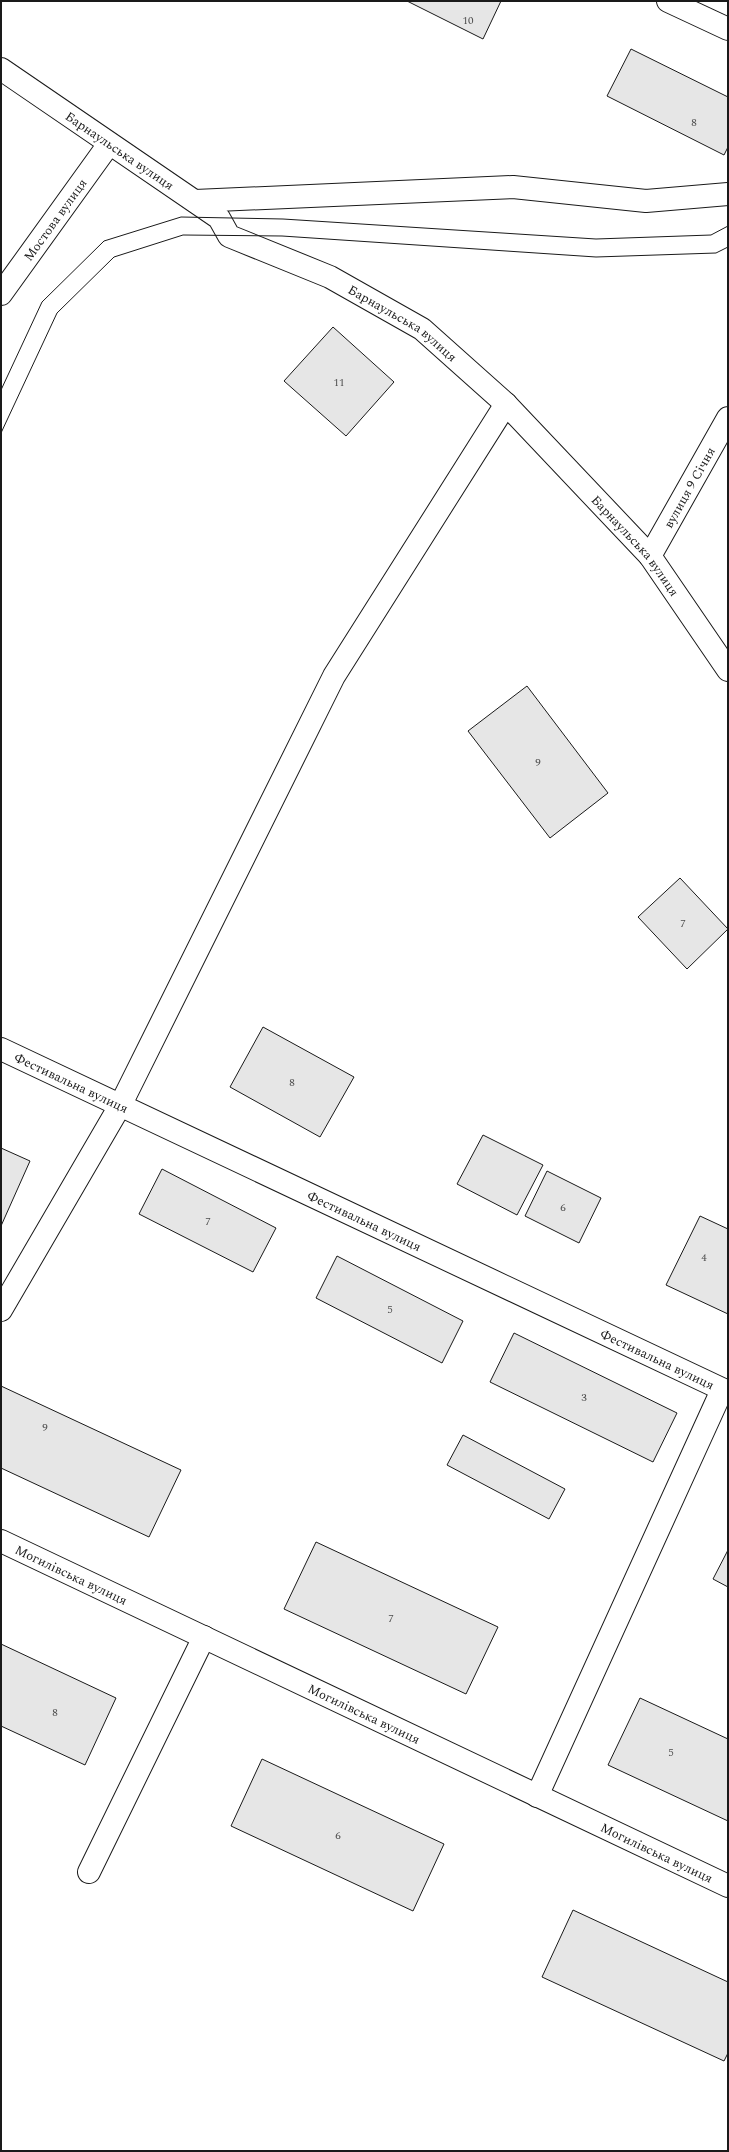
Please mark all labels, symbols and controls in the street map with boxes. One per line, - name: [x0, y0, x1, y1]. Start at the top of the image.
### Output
- house number: 10: [463, 12, 474, 29]
- street label: Барнаульська вулиця: [61, 107, 178, 195]
- house number: 8: [691, 114, 697, 131]
- street label: Мостова вулиця: [19, 174, 92, 266]
- street label: Барнаульська вулиця: [344, 280, 461, 367]
- house number: 11: [334, 374, 345, 391]
- street label: вулиця 9 Січня: [659, 443, 721, 532]
- street label: Барнаульська вулиця: [586, 491, 684, 601]
- house number: 9: [535, 754, 541, 771]
- house number: 7: [680, 915, 686, 932]
- street label: Фестивальна вулиця: [11, 1048, 131, 1119]
- house number: 8: [289, 1074, 295, 1091]
- street label: Фестивальна вулиця: [304, 1186, 425, 1257]
- house number: 6: [560, 1199, 566, 1216]
- house number: 7: [205, 1213, 211, 1230]
- house number: 4: [701, 1249, 707, 1266]
- house number: 5: [387, 1301, 393, 1318]
- street label: Фестивальна вулиця: [597, 1324, 718, 1395]
- house number: 3: [581, 1389, 587, 1406]
- house number: 9: [42, 1419, 48, 1436]
- street label: Могилівська вулиця: [11, 1540, 131, 1611]
- house number: 7: [388, 1610, 394, 1627]
- street label: Могилівська вулиця: [304, 1679, 423, 1750]
- house number: 8: [52, 1704, 58, 1721]
- house number: 5: [668, 1744, 674, 1761]
- street label: Могилівська вулиця: [597, 1818, 716, 1888]
- house number: 6: [335, 1827, 341, 1844]

